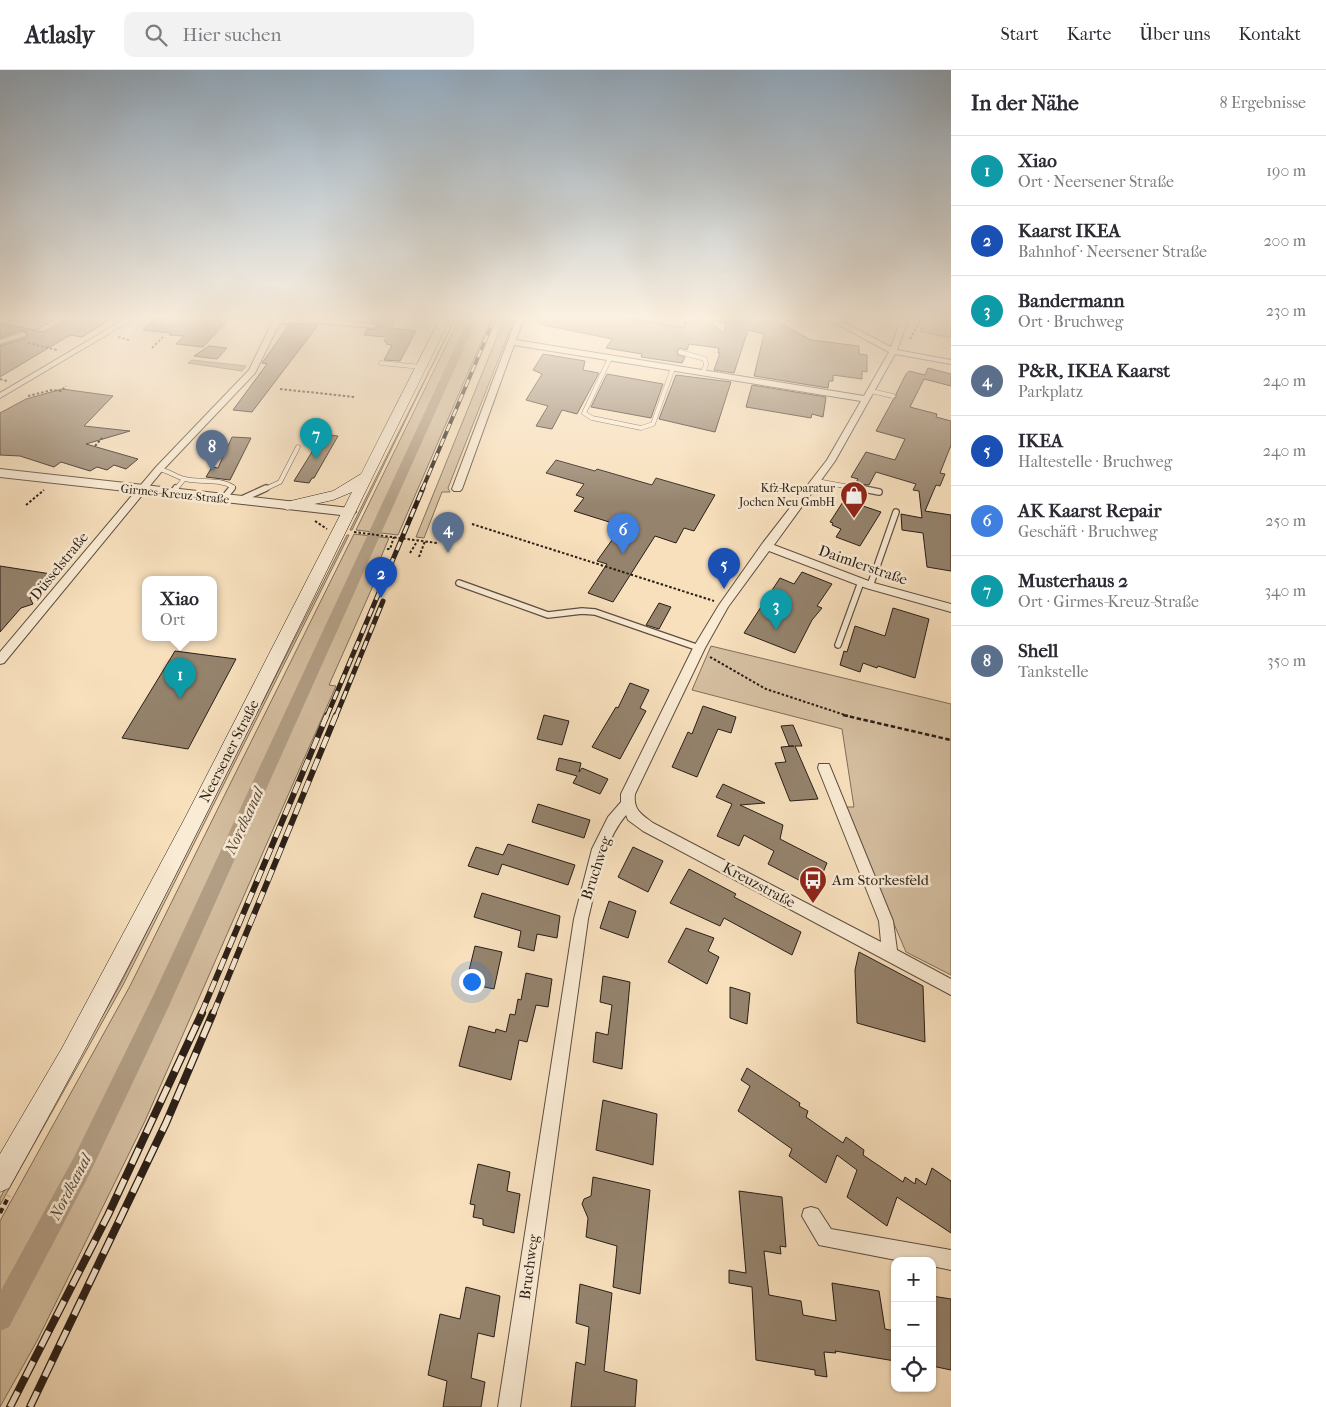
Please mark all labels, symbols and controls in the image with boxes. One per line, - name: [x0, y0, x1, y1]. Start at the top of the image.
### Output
- search box: [124, 12, 474, 57]
- text: Atlasly: [25, 21, 94, 49]
- icon: search: [142, 21, 170, 49]
- text: Hier suchen: [182, 24, 281, 46]
- text: Start: [1000, 24, 1039, 45]
- text: Karte: [1067, 24, 1111, 45]
- text: Über uns: [1139, 24, 1210, 45]
- text: Kontakt: [1238, 24, 1301, 45]
- text: In der Nähe: [971, 91, 1079, 115]
- text: 8 Ergebnisse: [1220, 93, 1306, 112]
- text: Xiao: [1018, 150, 1057, 172]
- text: 1: [984, 161, 990, 180]
- text: 190 m: [1266, 161, 1306, 180]
- text: Ort · Neersener Straße: [1018, 172, 1174, 191]
- text: Kaarst IKEA: [1018, 220, 1121, 242]
- text: 2: [983, 231, 991, 250]
- text: 200 m: [1263, 231, 1306, 250]
- text: Bahnhof · Neersener Straße: [1018, 242, 1207, 261]
- text: Bandermann: [1018, 290, 1125, 312]
- text: 3: [984, 301, 990, 320]
- text: 230 m: [1266, 301, 1306, 320]
- text: Ort · Bruchweg: [1018, 312, 1123, 331]
- text: P&R, IKEA Kaarst: [1018, 360, 1170, 382]
- text: 4: [982, 371, 992, 390]
- text: 240 m: [1263, 371, 1306, 390]
- text: Parkplatz: [1018, 382, 1083, 401]
- pin: 7: [300, 418, 332, 459]
- pin: 8: [196, 430, 228, 471]
- text: IKEA: [1018, 430, 1063, 452]
- text: 5: [984, 441, 990, 460]
- text: 240 m: [1263, 441, 1306, 460]
- text: Haltestelle · Bruchweg: [1018, 452, 1172, 471]
- shop icon: Kfz-Reparatur Jochen Neu GmbH: [839, 480, 869, 519]
- street label: Girmes-Kreuz-Straße: [120, 481, 230, 507]
- place label: Kfz-Reparatur Jochen Neu GmbH: [738, 481, 836, 509]
- text: AK Kaarst Repair: [1018, 500, 1161, 522]
- text: 6: [983, 511, 991, 530]
- text: 250 m: [1265, 511, 1306, 530]
- pin: 4: [432, 512, 464, 553]
- pin: 6: [607, 513, 639, 554]
- text: Geschäft · Bruchweg: [1018, 522, 1158, 541]
- street label: Düsselstraße: [26, 528, 92, 604]
- street label: Daimlerstraße: [816, 541, 910, 589]
- pin: 5: [708, 548, 740, 589]
- pin: 2: [365, 557, 397, 598]
- text: Musterhaus 2: [1018, 570, 1128, 592]
- popup: [142, 576, 217, 641]
- text: 7: [983, 581, 991, 600]
- text: 340 m: [1264, 581, 1306, 600]
- text: Xiao: [160, 588, 199, 610]
- pin: 3: [760, 589, 792, 630]
- text: Ort · Girmes-Kreuz-Straße: [1018, 592, 1199, 611]
- text: Ort: [160, 610, 185, 629]
- text: Shell: [1018, 640, 1058, 662]
- text: 8: [983, 651, 991, 670]
- text: 350 m: [1267, 651, 1306, 670]
- pin: 1: [164, 658, 196, 699]
- text: Tankstelle: [1018, 662, 1088, 681]
- street label: Neersener Straße: [195, 696, 263, 805]
- water label: Nordkanal: [220, 783, 269, 858]
- street label: Bruchweg: [577, 833, 615, 902]
- street label: Kreuzstraße: [720, 858, 799, 912]
- bus stop icon: Am Storkesfeld: [798, 865, 828, 904]
- place label: Am Storkesfeld: [831, 871, 930, 889]
- your location: [459, 969, 485, 995]
- water label: Nordkanal: [44, 1149, 96, 1224]
- street label: Bruchweg: [516, 1232, 543, 1301]
- map controls: [891, 1257, 936, 1392]
- button: +: [891, 1257, 936, 1302]
- button: −: [891, 1302, 936, 1347]
- button: locate: [891, 1347, 936, 1392]

